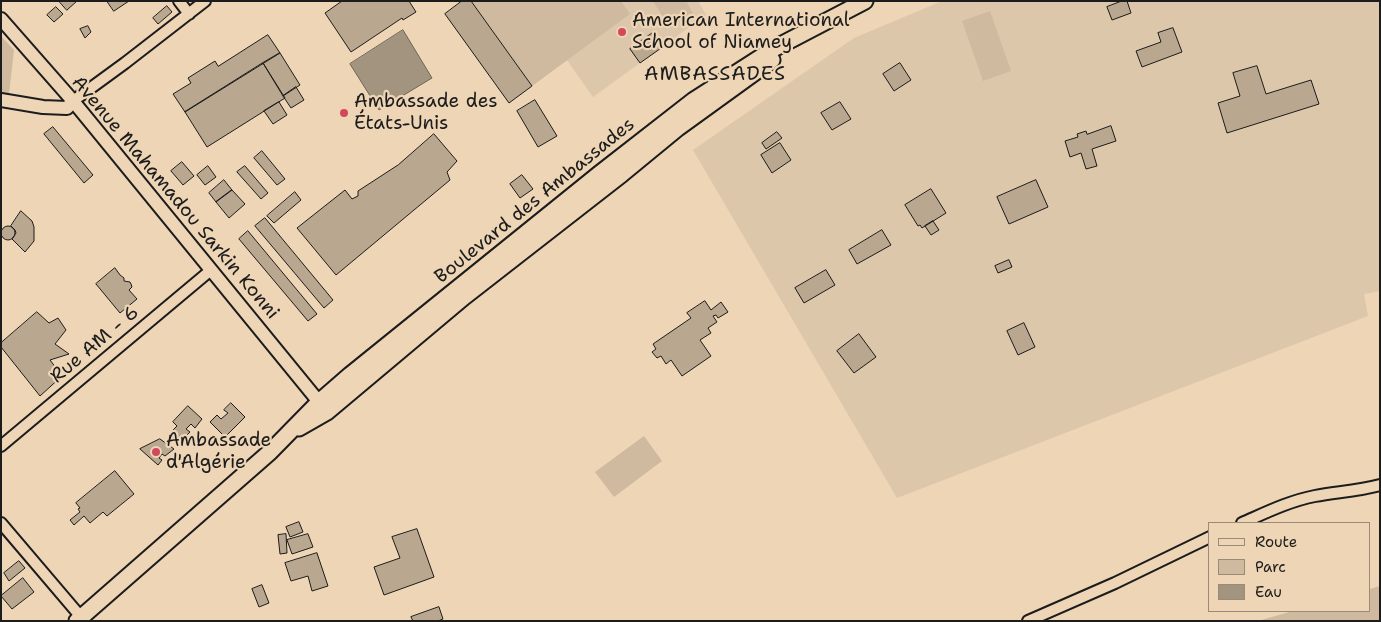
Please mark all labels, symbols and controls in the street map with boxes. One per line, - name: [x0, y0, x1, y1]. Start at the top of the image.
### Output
- place label: American International School of Niamey: [632, 10, 849, 54]
- marker: American International School of Niamey: [616, 26, 628, 38]
- district label: AMBASSADES: [643, 63, 787, 87]
- street label: Avenue Mahamadou Sarkin Konni: [66, 72, 284, 324]
- place label: Ambassade des États-Unis: [354, 91, 498, 135]
- marker: Ambassade des États-Unis: [338, 107, 350, 119]
- street label: Boulevard des Ambassades: [430, 113, 640, 289]
- street label: Rue AM - 6: [46, 302, 144, 388]
- place label: Ambassade d'Algérie: [166, 430, 271, 474]
- marker: Ambassade d'Algérie: [150, 446, 162, 458]
- legend: [1208, 522, 1371, 612]
- text: Route: [1255, 532, 1297, 552]
- text: Parc: [1255, 557, 1286, 577]
- text: Eau: [1255, 582, 1282, 602]

